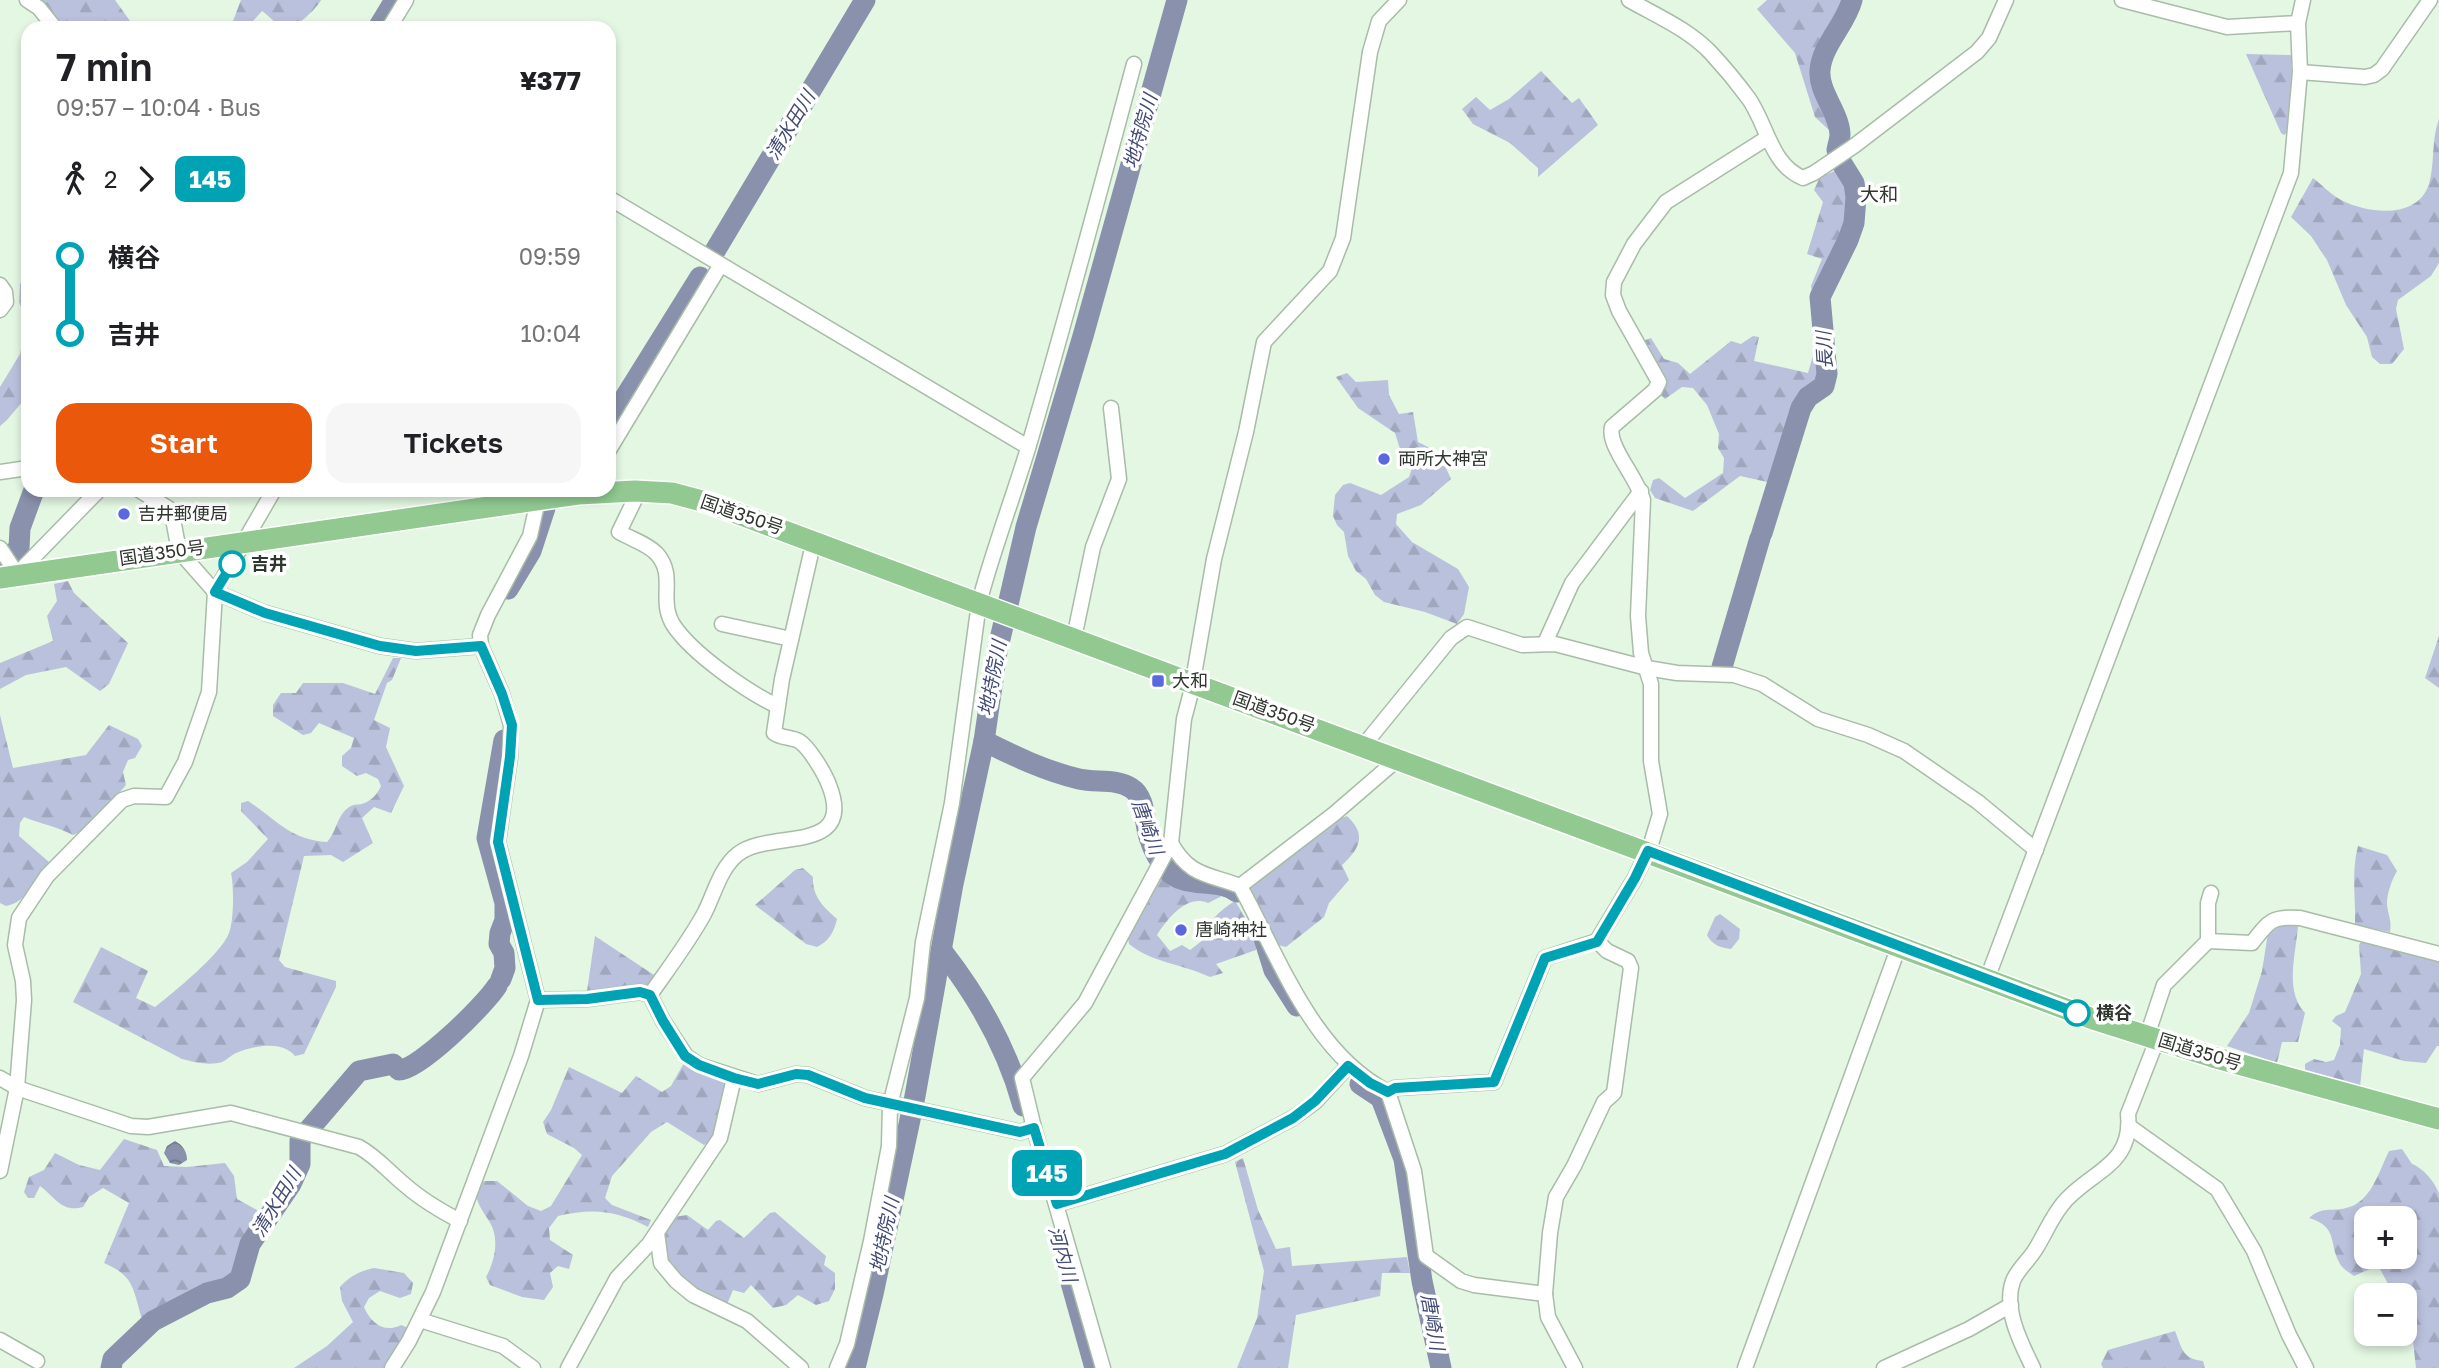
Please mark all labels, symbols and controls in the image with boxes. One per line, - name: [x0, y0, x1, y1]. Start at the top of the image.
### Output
- text: 7 min: [56, 44, 153, 89]
- text: ¥377: [520, 65, 581, 96]
- water label: 清水田川: [760, 85, 820, 163]
- water label: 地持院川: [1118, 89, 1162, 171]
- text: 09:57 – 10:04 · Bus: [56, 93, 261, 121]
- icon: walk: [56, 160, 94, 198]
- icon: forward: [127, 160, 165, 198]
- text: 145: [189, 164, 231, 193]
- text: 2: [104, 165, 117, 193]
- district label: 大和: [1860, 182, 1898, 205]
- text: 横谷: [108, 242, 160, 273]
- text: 09:59: [519, 242, 581, 270]
- text: 吉井: [108, 319, 160, 350]
- text: 10:04: [520, 319, 581, 347]
- water label: 長川: [1811, 328, 1836, 370]
- button: Start: [56, 403, 312, 483]
- button: Tickets: [326, 403, 581, 483]
- place label: 両所大神宮: [1398, 447, 1488, 469]
- marker: 両所大神宮: [1376, 451, 1392, 467]
- street label: 国道350号: [698, 490, 787, 538]
- place label: 吉井郵便局: [138, 502, 228, 524]
- marker: 吉井郵便局: [116, 506, 132, 522]
- street label: 国道350号: [118, 535, 206, 569]
- marker: 吉井: [219, 551, 245, 577]
- place label: 吉井: [251, 552, 287, 574]
- water label: 地持院川: [973, 636, 1010, 717]
- place label: 大和: [1172, 669, 1208, 691]
- marker: 大和: [1150, 673, 1166, 689]
- street label: 国道350号: [1230, 686, 1319, 736]
- water label: 唐崎川: [1128, 796, 1170, 859]
- place label: 唐崎神社: [1195, 918, 1267, 940]
- marker: 唐崎神社: [1173, 922, 1189, 938]
- marker: 横谷: [2064, 1000, 2090, 1026]
- place label: 横谷: [2096, 1001, 2132, 1023]
- street label: 国道350号: [2156, 1028, 2245, 1074]
- line badge: 145: [1007, 1150, 1087, 1196]
- text: 145: [1026, 1158, 1068, 1187]
- water label: 清水田川: [246, 1162, 306, 1240]
- water label: 地持院川: [864, 1193, 903, 1274]
- map controls: [2354, 1206, 2417, 1346]
- button: +: [2354, 1206, 2417, 1269]
- water label: 河内川: [1045, 1223, 1083, 1286]
- button: −: [2354, 1283, 2417, 1346]
- water label: 唐崎川: [1417, 1292, 1450, 1354]

